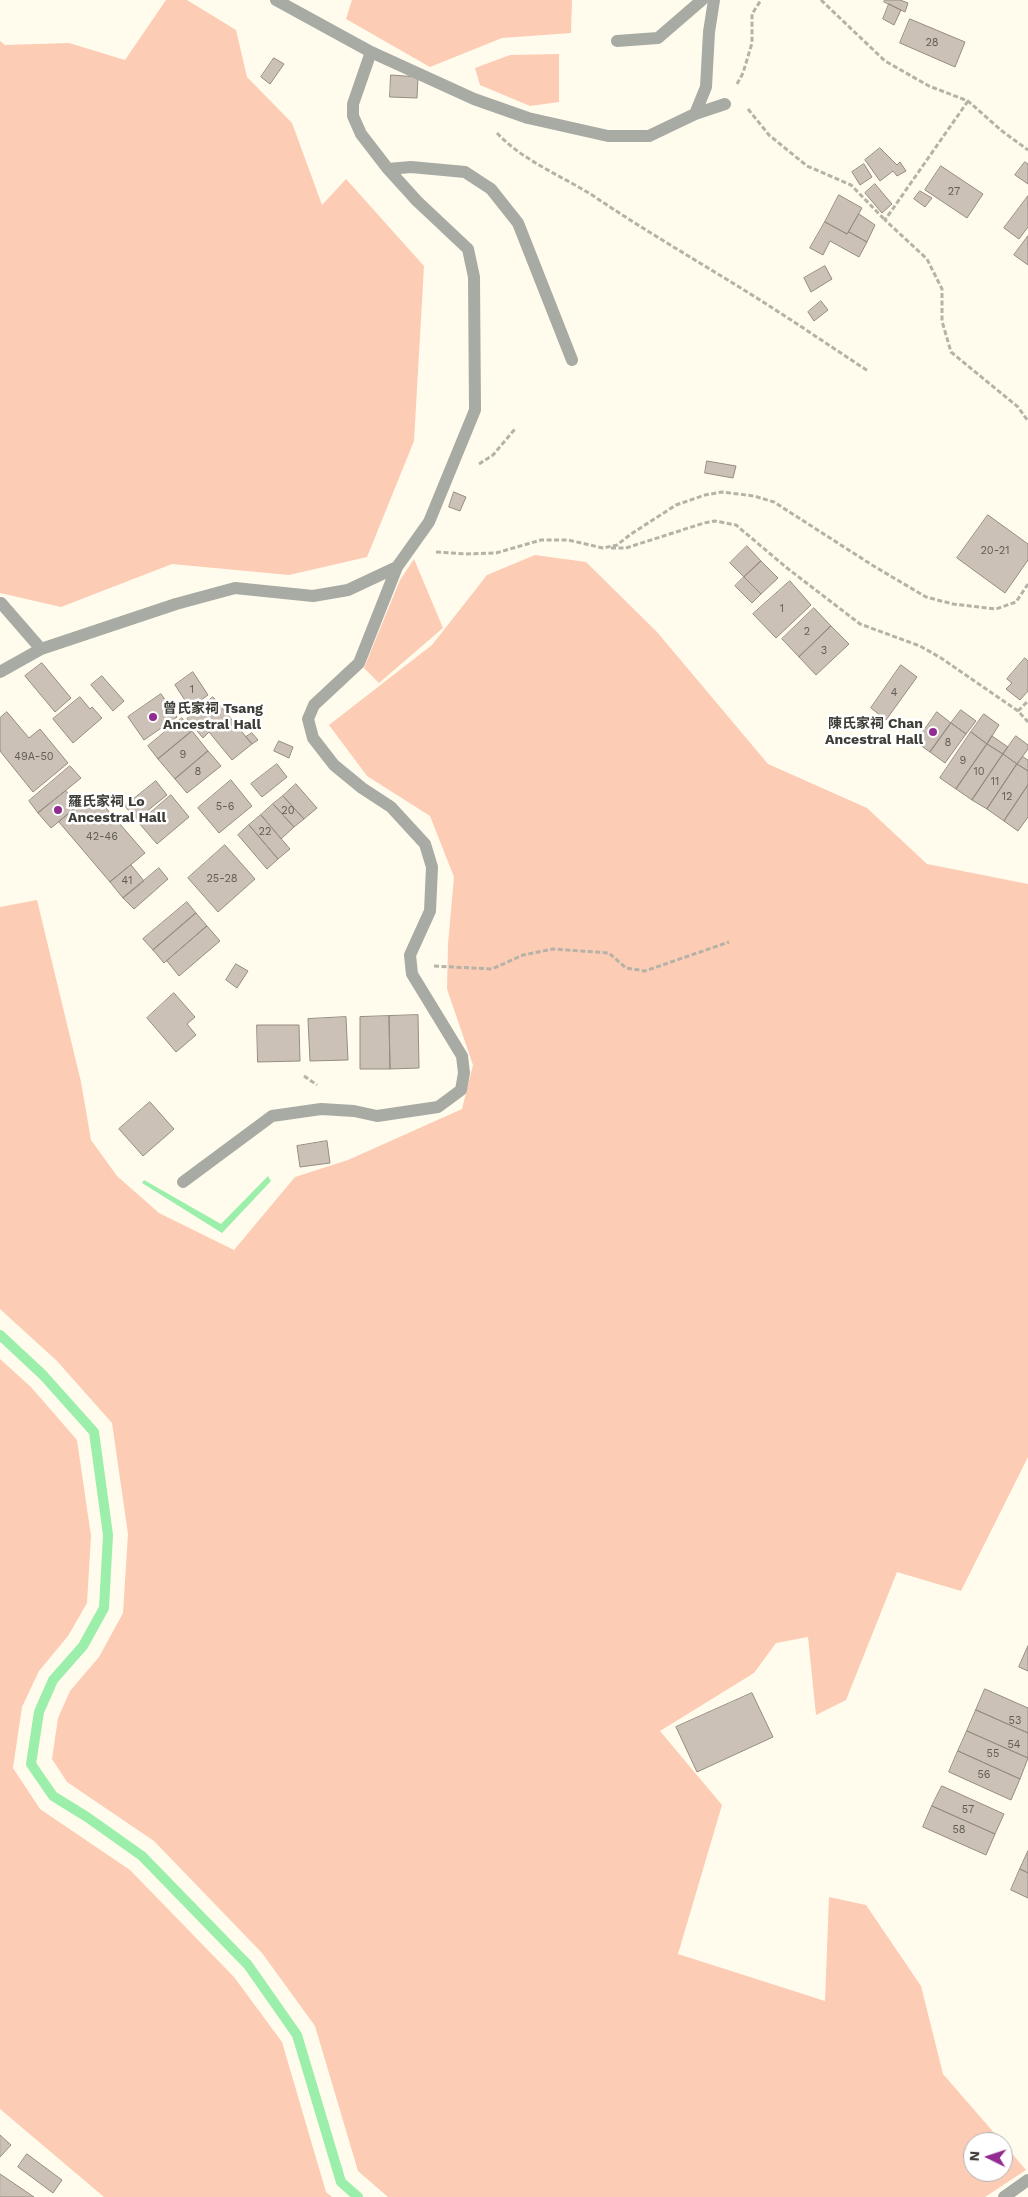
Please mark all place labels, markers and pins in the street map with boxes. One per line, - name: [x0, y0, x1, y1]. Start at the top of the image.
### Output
- place label: 曾氏家祠 Tsang Ancestral Hall: [163, 701, 263, 734]
- marker: 曾氏家祠 Tsang Ancestral Hall: [147, 711, 159, 723]
- place label: 陳氏家祠 Chan Ancestral Hall: [825, 716, 923, 749]
- marker: 陳氏家祠 Chan Ancestral Hall: [927, 726, 939, 738]
- place label: 羅氏家祠 Lo Ancestral Hall: [68, 794, 166, 826]
- marker: 羅氏家祠 Lo Ancestral Hall: [52, 804, 64, 816]

